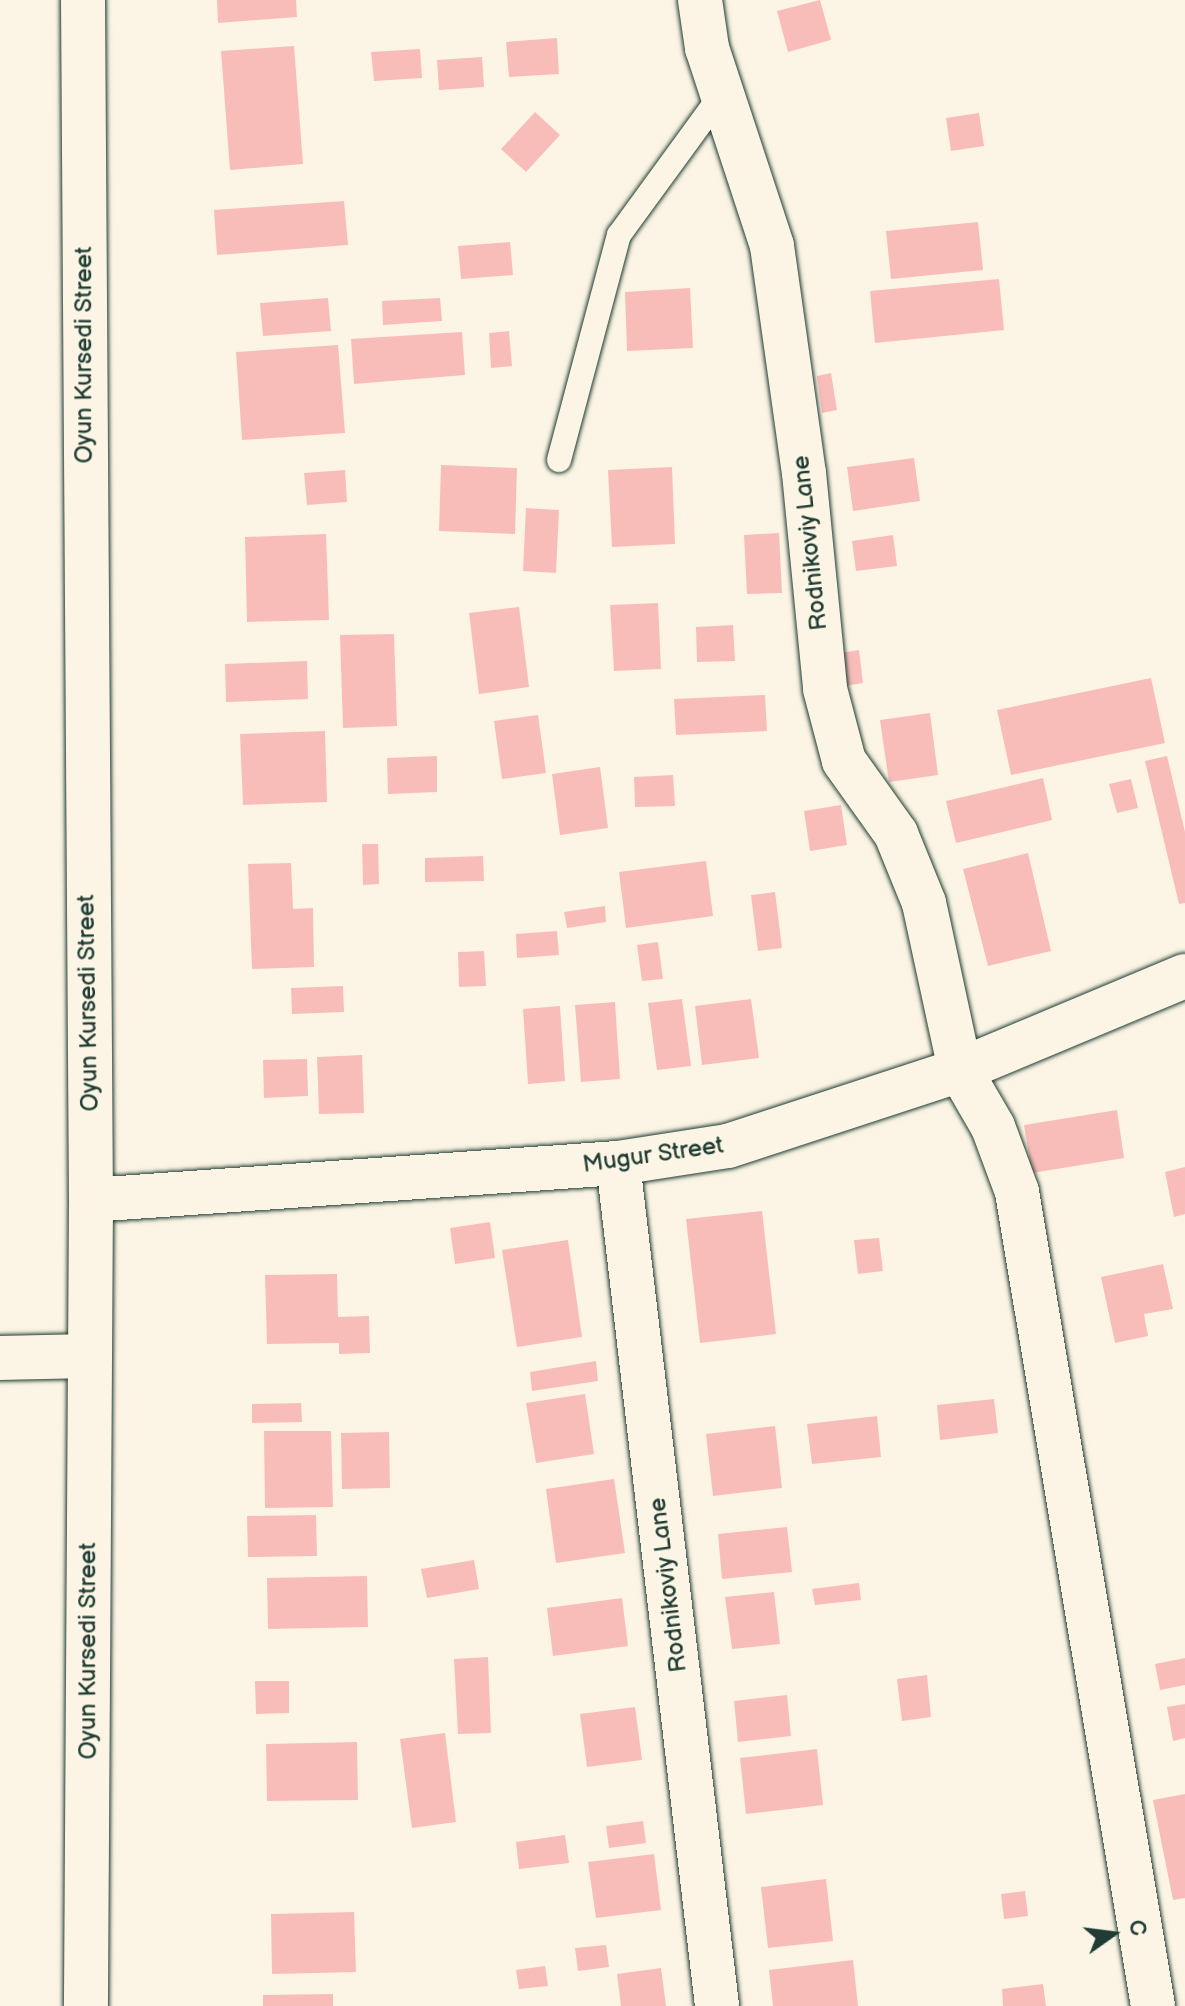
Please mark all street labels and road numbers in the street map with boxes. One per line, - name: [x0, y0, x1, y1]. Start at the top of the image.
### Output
- street label: Oyun Kursedi Street: [70, 246, 98, 464]
- street label: Rodnikoviy Lane: [786, 453, 834, 633]
- street label: Oyun Kursedi Street: [72, 894, 104, 1112]
- street label: Mugur Street: [581, 1131, 725, 1179]
- street label: Rodnikoviy Lane: [643, 1495, 693, 1675]
- street label: Oyun Kursedi Street: [74, 1542, 102, 1760]

